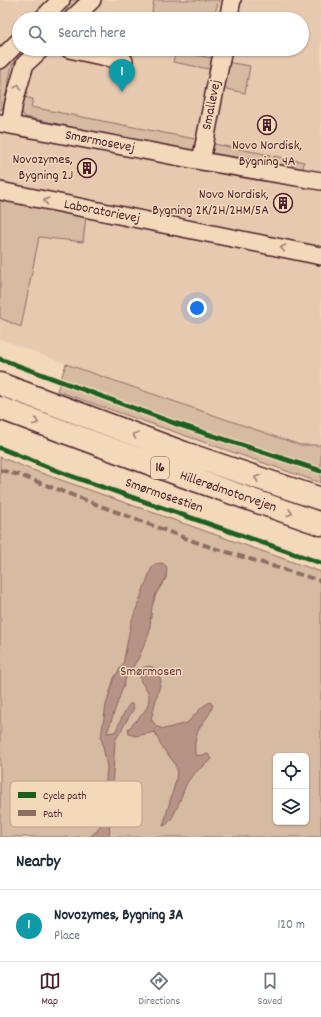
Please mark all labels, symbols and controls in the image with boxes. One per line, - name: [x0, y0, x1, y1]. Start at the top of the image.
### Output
- search box: [12, 12, 309, 56]
- icon: search: [26, 23, 48, 45]
- text: Search here: [58, 23, 126, 45]
- pin: 1: [109, 59, 135, 92]
- street label: Smallevej: [197, 78, 227, 132]
- one-way arrow: [13, 84, 22, 91]
- building icon: Novo Nordisk, Bygning 4A: [256, 114, 278, 136]
- street label: Smørmosevej: [63, 125, 137, 159]
- place label: Novo Nordisk, Bygning 4A: [232, 136, 302, 172]
- place label: Novozymes, Bygning 2J: [12, 150, 73, 186]
- building icon: Novozymes, Bygning 2J: [76, 157, 98, 179]
- place label: Novo Nordisk, Bygning 2K/2H/2HM/5A: [152, 185, 269, 221]
- building icon: Novo Nordisk, Bygning 2K/2H/2HM/5A: [272, 192, 294, 214]
- street label: Laboratorievej: [62, 195, 142, 229]
- one-way arrow: [42, 197, 49, 205]
- one-way arrow: [280, 245, 286, 253]
- your location: [187, 298, 207, 318]
- one-way arrow: [33, 418, 40, 426]
- one-way arrow: [131, 431, 138, 439]
- road number: 16: [151, 457, 169, 479]
- street label: Hillerødmotorvejen: [177, 466, 279, 518]
- street label: Smørmosestien: [122, 473, 206, 519]
- one-way arrow: [254, 474, 261, 483]
- one-way arrow: [287, 509, 294, 517]
- park label: Smørmosen: [120, 662, 182, 682]
- map controls: [273, 753, 309, 825]
- button: locate: [273, 753, 309, 789]
- legend: [10, 781, 142, 827]
- text: Cycle path: [43, 789, 87, 805]
- button: layers: [273, 789, 309, 825]
- text: Path: [43, 807, 62, 823]
- text: Nearby: [16, 851, 60, 875]
- text: Novozymes, Bygning 3A: [54, 905, 184, 927]
- text: 1: [28, 916, 30, 935]
- text: 120 m: [277, 916, 305, 935]
- text: Place: [54, 927, 80, 946]
- tab: Map: [39, 970, 61, 1010]
- tab: Directions: [138, 970, 180, 1010]
- tab: Saved: [258, 970, 282, 1010]

